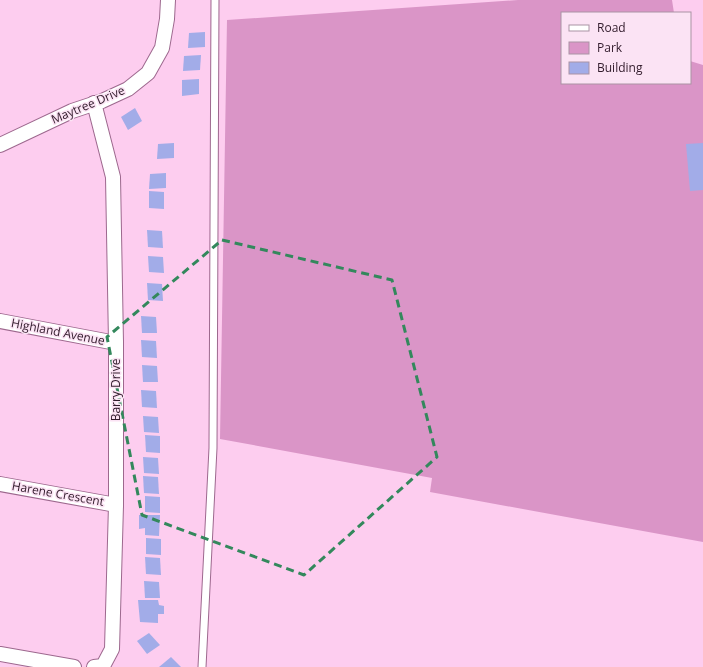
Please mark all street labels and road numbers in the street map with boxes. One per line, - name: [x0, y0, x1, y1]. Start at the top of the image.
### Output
- street label: Maytree Drive: [48, 81, 128, 128]
- street label: Highland Avenue: [10, 314, 107, 349]
- street label: Barry Drive: [107, 358, 124, 421]
- street label: Harene Crescent: [11, 477, 106, 510]

